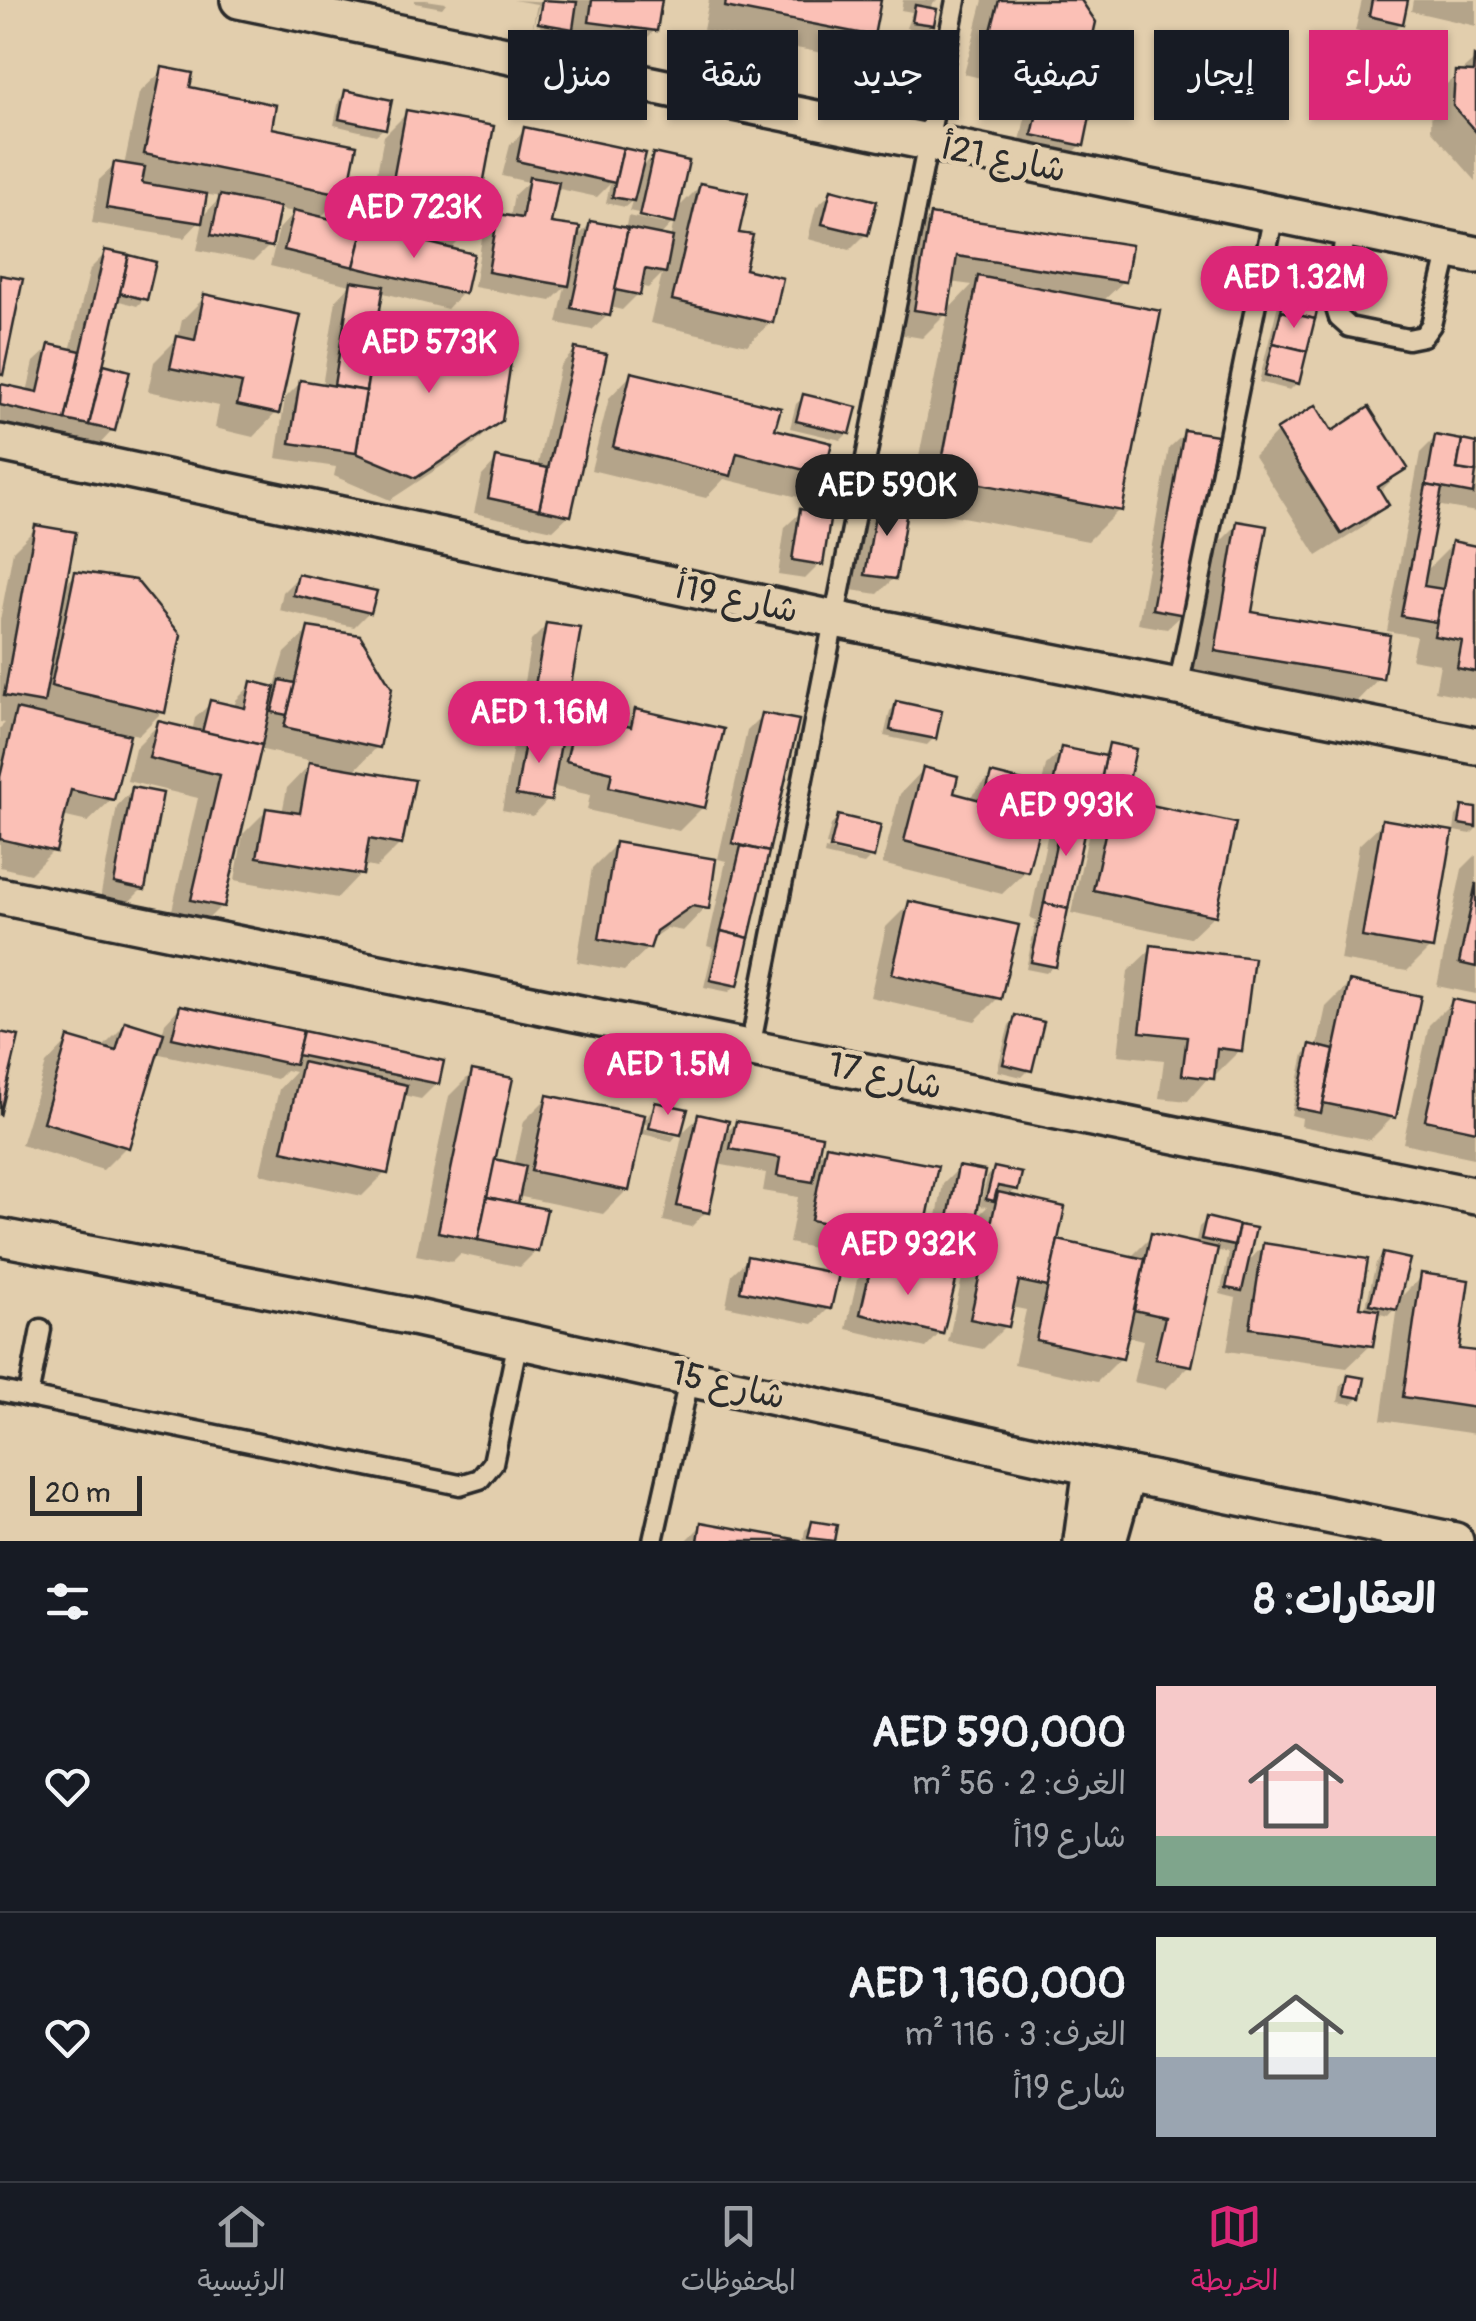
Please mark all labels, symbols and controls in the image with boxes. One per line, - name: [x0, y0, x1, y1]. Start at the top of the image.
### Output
- chip: منزل: [508, 30, 647, 120]
- chip: شقة: [667, 30, 798, 120]
- chip: جديد: [818, 30, 959, 120]
- chip: تصفية: [979, 30, 1134, 120]
- chip: إيجار: [1154, 30, 1289, 120]
- chip: شراء: [1309, 30, 1448, 120]
- street label: شارع 21أ: [938, 125, 1070, 195]
- pin: AED 723K: [311, 176, 517, 261]
- text: AED 723K: [346, 188, 482, 228]
- pin: AED 1.32M: [1180, 246, 1408, 331]
- text: AED 1.32M: [1223, 258, 1365, 298]
- pin: AED 573K: [326, 311, 532, 396]
- text: AED 573K: [361, 323, 497, 363]
- pin: AED 590K: [784, 454, 990, 539]
- text: AED 590K: [817, 466, 957, 506]
- street label: شارع 19أ: [672, 565, 802, 635]
- pin: AED 1.16M: [425, 681, 653, 766]
- text: AED 1.16M: [470, 693, 608, 733]
- pin: AED 993K: [963, 774, 1169, 859]
- text: AED 993K: [999, 786, 1133, 826]
- pin: AED 1.5M: [565, 1033, 771, 1118]
- street label: شارع 17: [823, 1042, 946, 1111]
- text: AED 1.5M: [606, 1045, 730, 1085]
- pin: AED 932K: [805, 1213, 1011, 1298]
- text: AED 932K: [840, 1225, 976, 1265]
- street label: شارع 15: [666, 1351, 789, 1421]
- scale bar: [30, 1471, 142, 1516]
- text: 20 m: [45, 1476, 111, 1511]
- icon: filters: [40, 1574, 95, 1629]
- text: العقارات: 8: [1254, 1574, 1436, 1626]
- text: AED 590,000: [872, 1707, 1126, 1759]
- icon: home: [1236, 1726, 1356, 1846]
- icon: heart: [40, 1759, 95, 1814]
- text: الغرف: 2 · 56 m²: [912, 1764, 1126, 1804]
- text: شارع 19أ: [1013, 1817, 1126, 1857]
- text: AED 1,160,000: [848, 1958, 1126, 2010]
- icon: home: [1236, 1977, 1356, 2097]
- icon: heart: [40, 2010, 95, 2065]
- text: الغرف: 3 · 116 m²: [905, 2015, 1126, 2055]
- text: شارع 19أ: [1013, 2068, 1126, 2108]
- tab: الرئيسية: [198, 2199, 286, 2305]
- tab: المحفوظات: [681, 2199, 796, 2305]
- tab: الخريطة: [1191, 2199, 1278, 2305]

